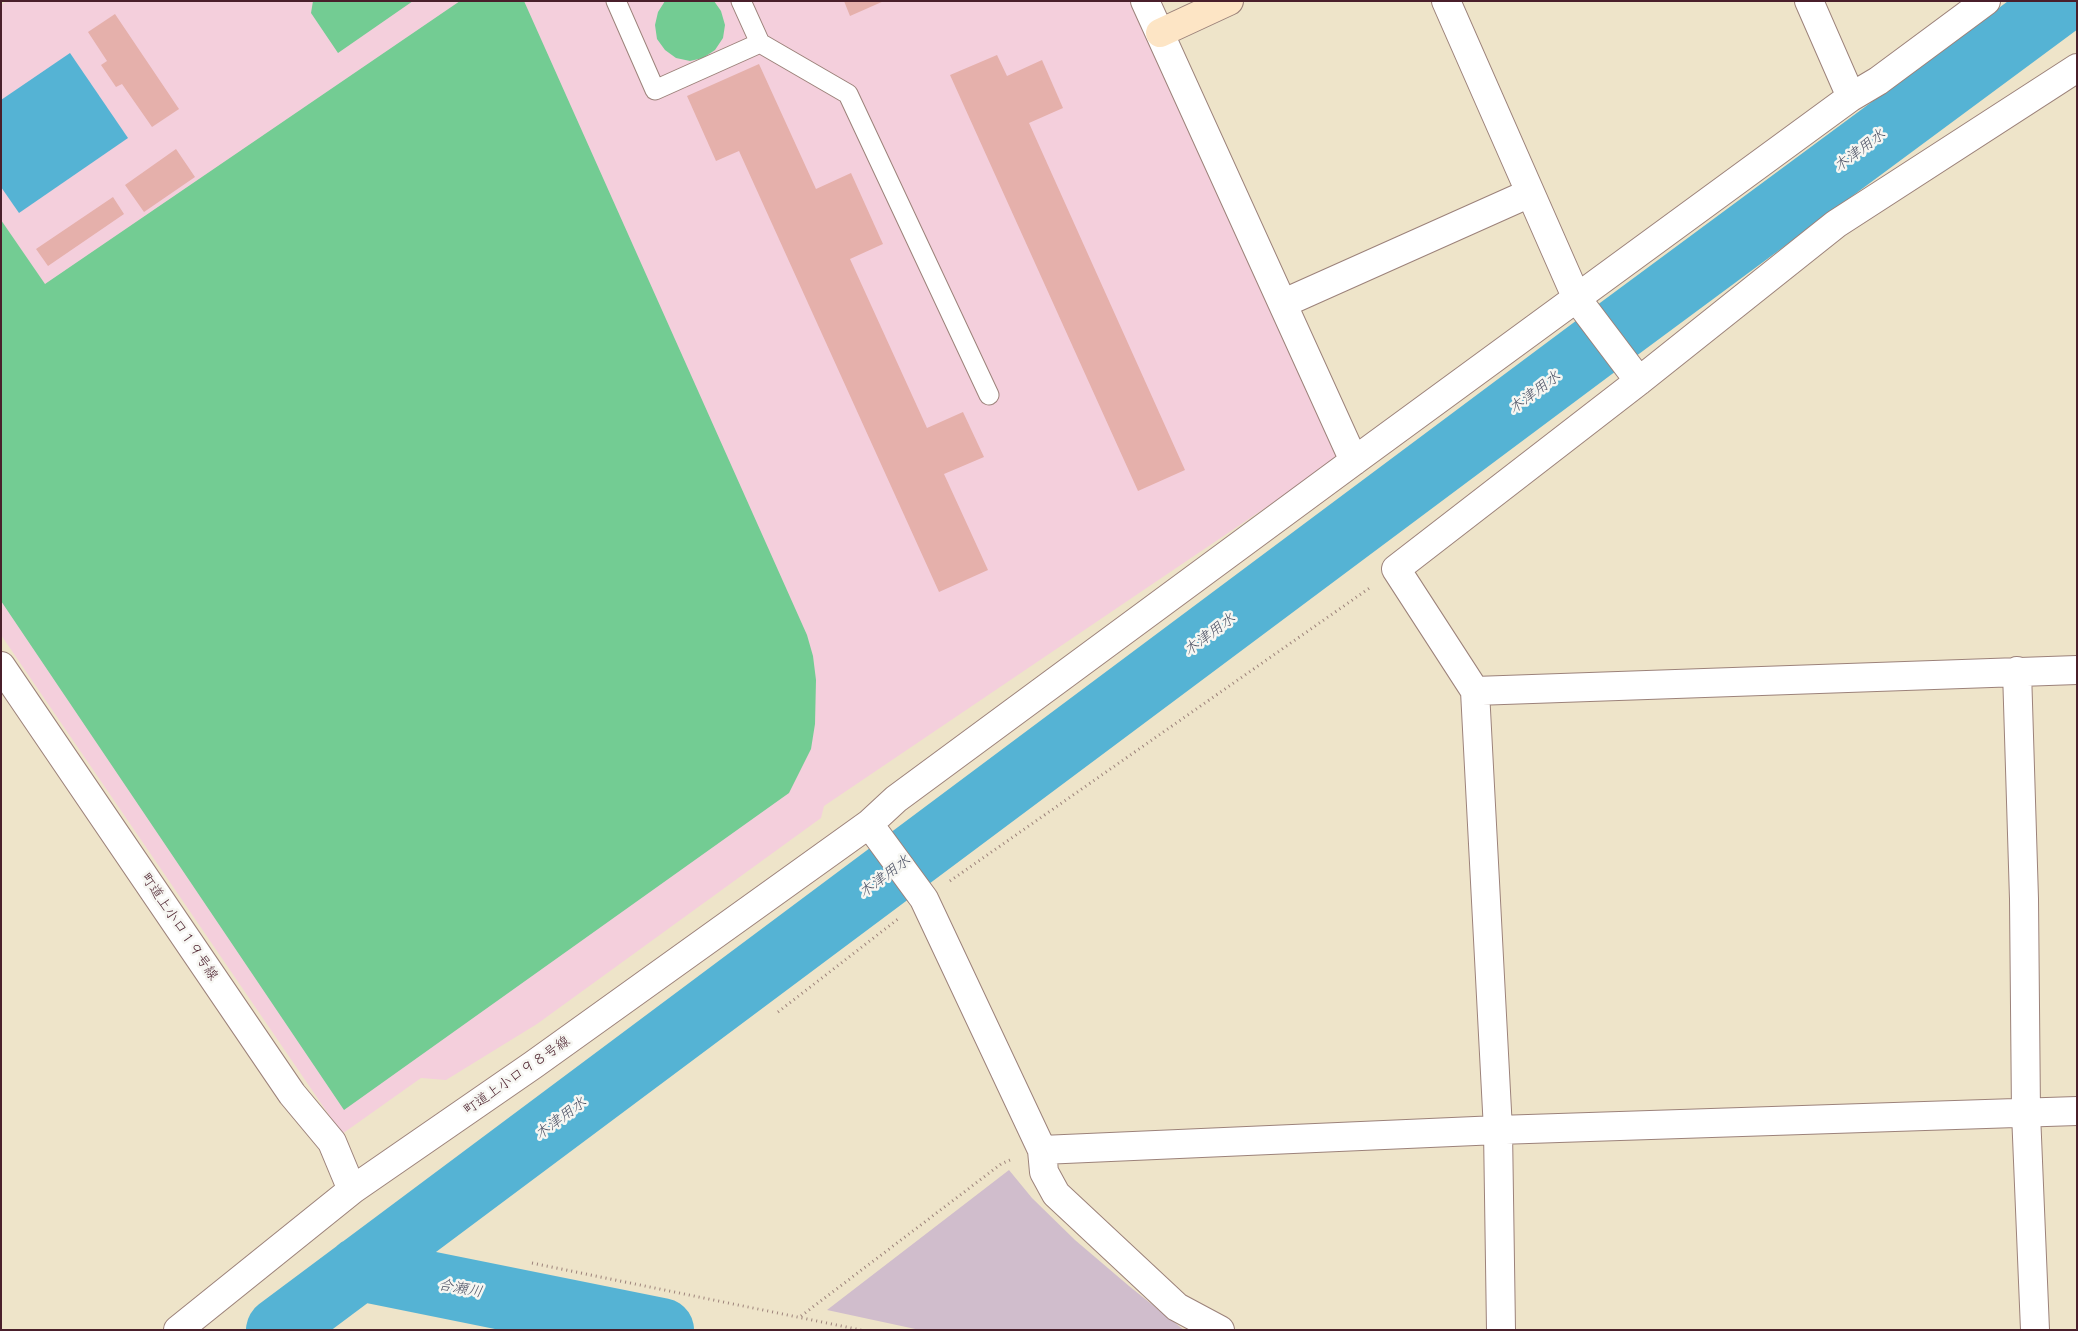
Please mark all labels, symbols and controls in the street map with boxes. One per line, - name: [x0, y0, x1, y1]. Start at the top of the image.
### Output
- water label: 木津用水: [1831, 126, 1889, 176]
- water label: 木津用水: [1506, 368, 1564, 418]
- water label: 木津用水: [1181, 610, 1239, 660]
- water label: 木津用水: [856, 852, 914, 902]
- street label: 町道上小口１９号線: [137, 870, 221, 984]
- street label: 町道上小口９８号線: [461, 1033, 573, 1119]
- water label: 木津用水: [532, 1094, 590, 1144]
- water label: 合瀬川: [436, 1276, 484, 1302]

